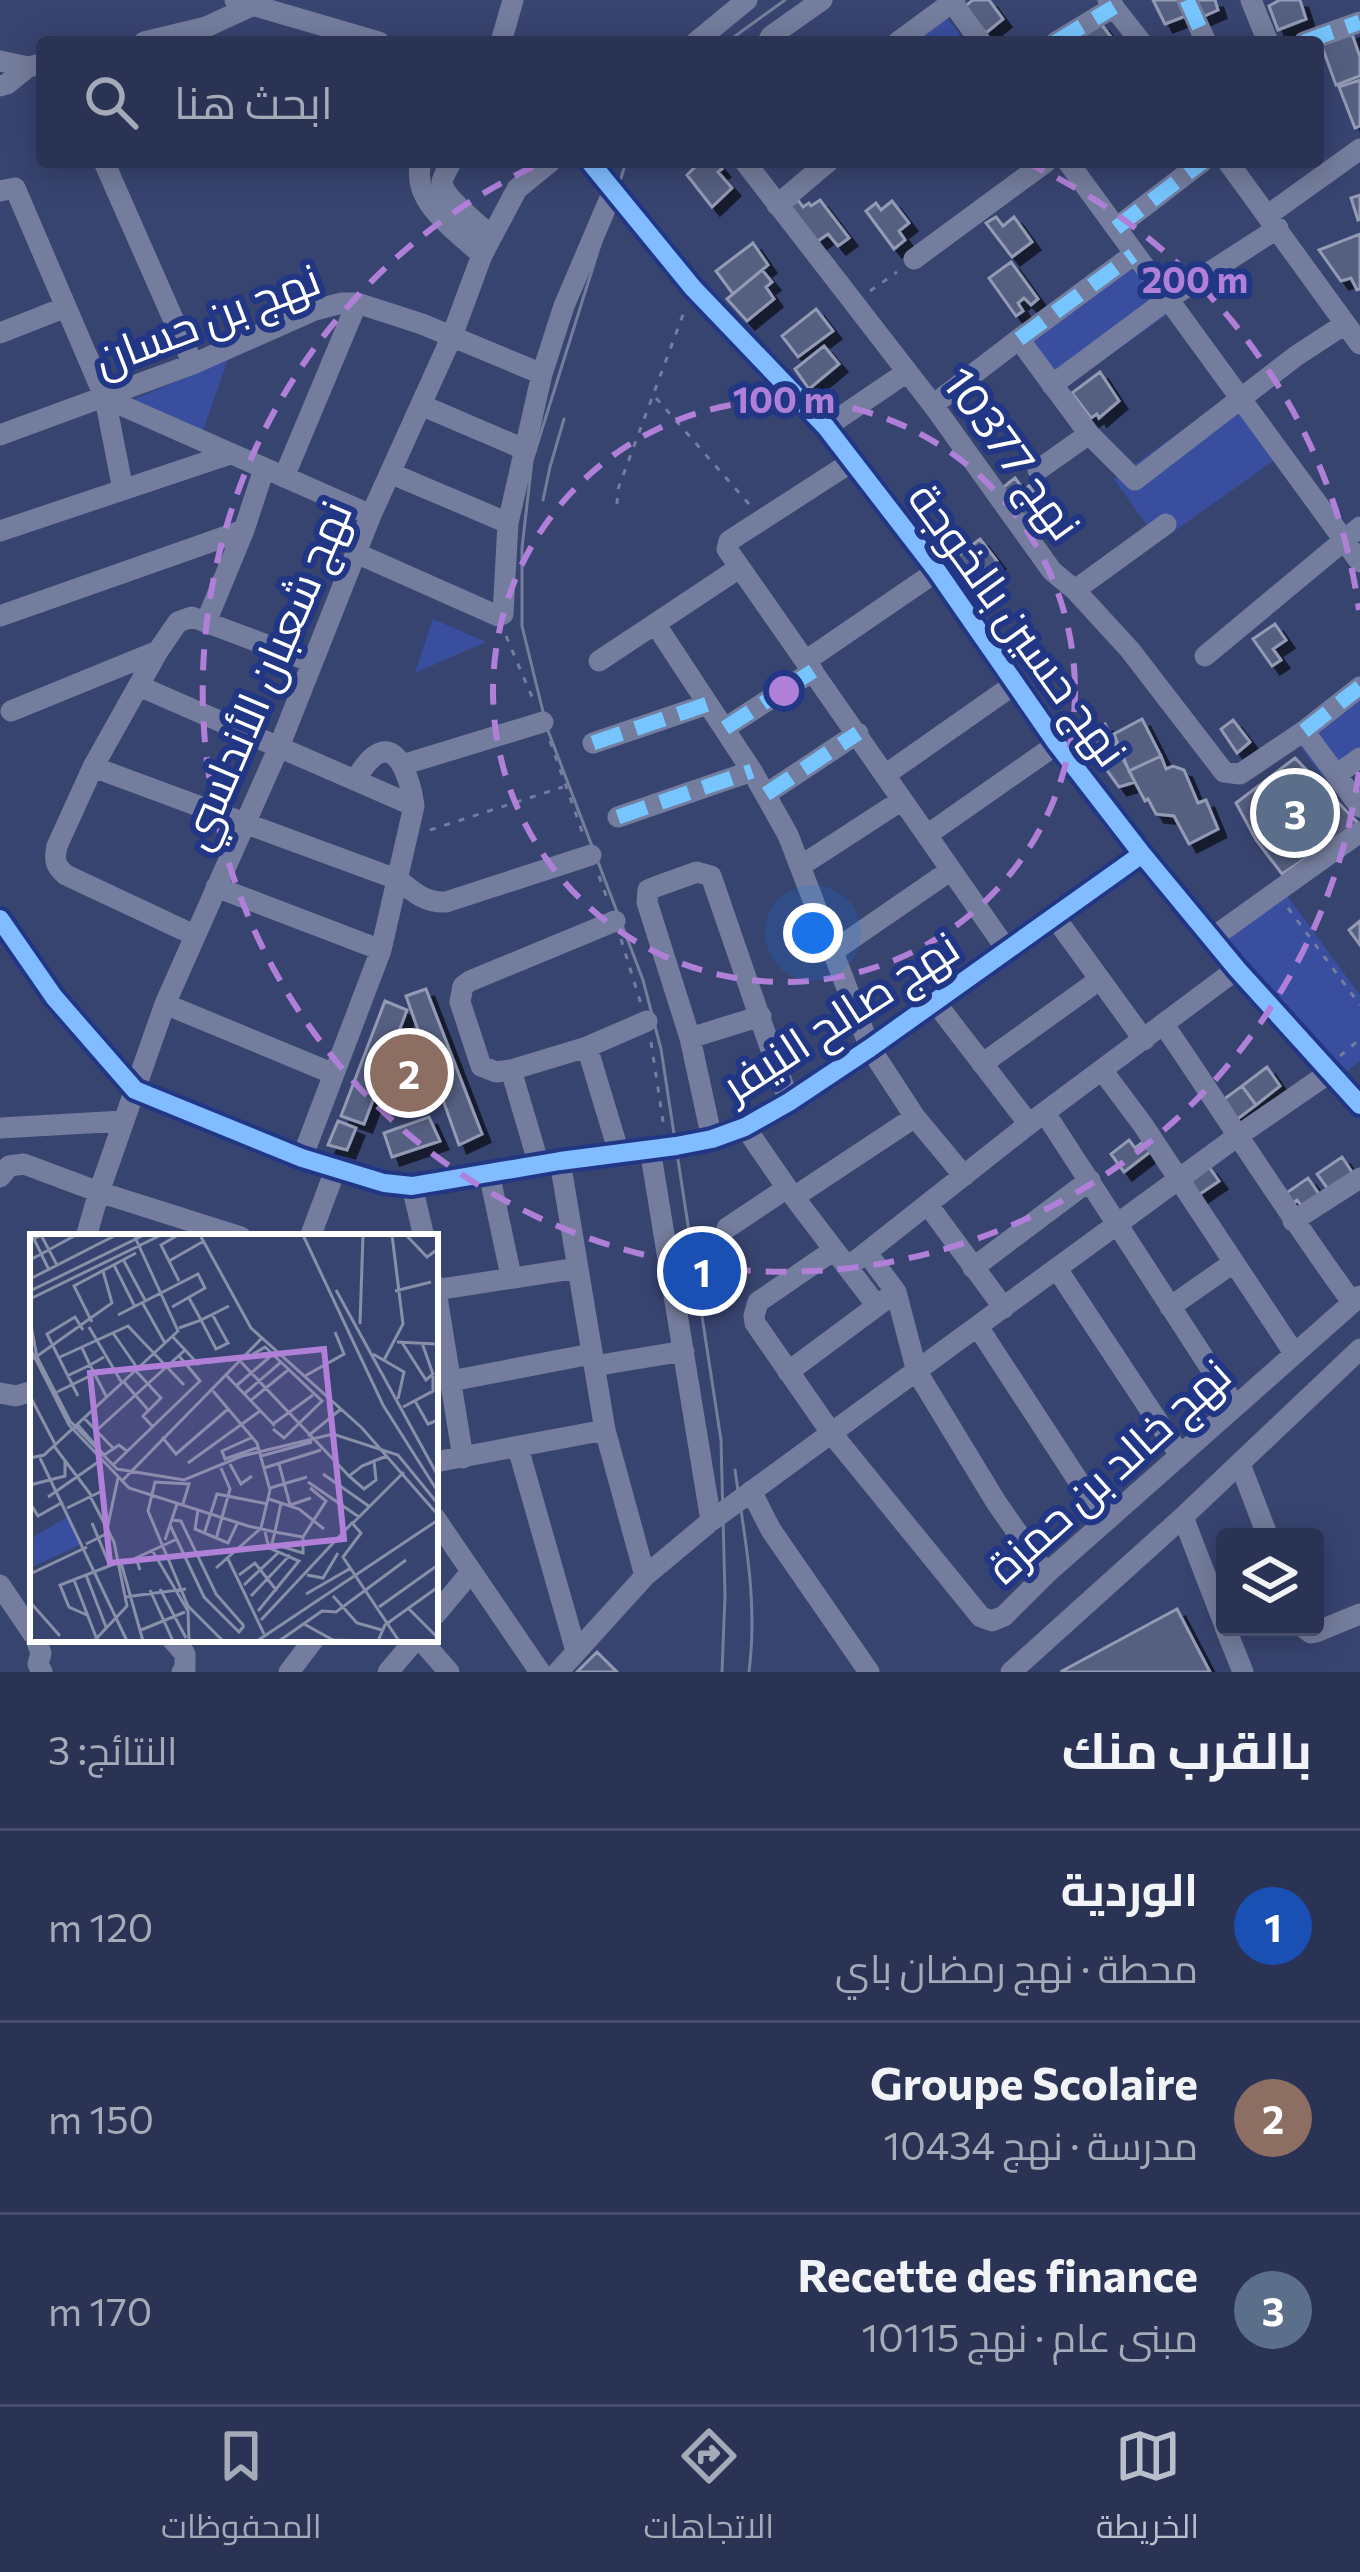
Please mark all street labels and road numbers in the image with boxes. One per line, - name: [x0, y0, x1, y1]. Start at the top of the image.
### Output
- street label: نهج بن حسان: [85, 249, 329, 391]
- street label: نهج 10377: [928, 355, 1095, 553]
- street label: نهج حسين بالخوجة: [894, 470, 1141, 779]
- street label: نهج شعبان الأندلسي: [165, 491, 370, 860]
- street label: نهج صالح النيفر: [708, 917, 971, 1118]
- street label: نهج خالد بن حمزة: [974, 1345, 1244, 1597]

